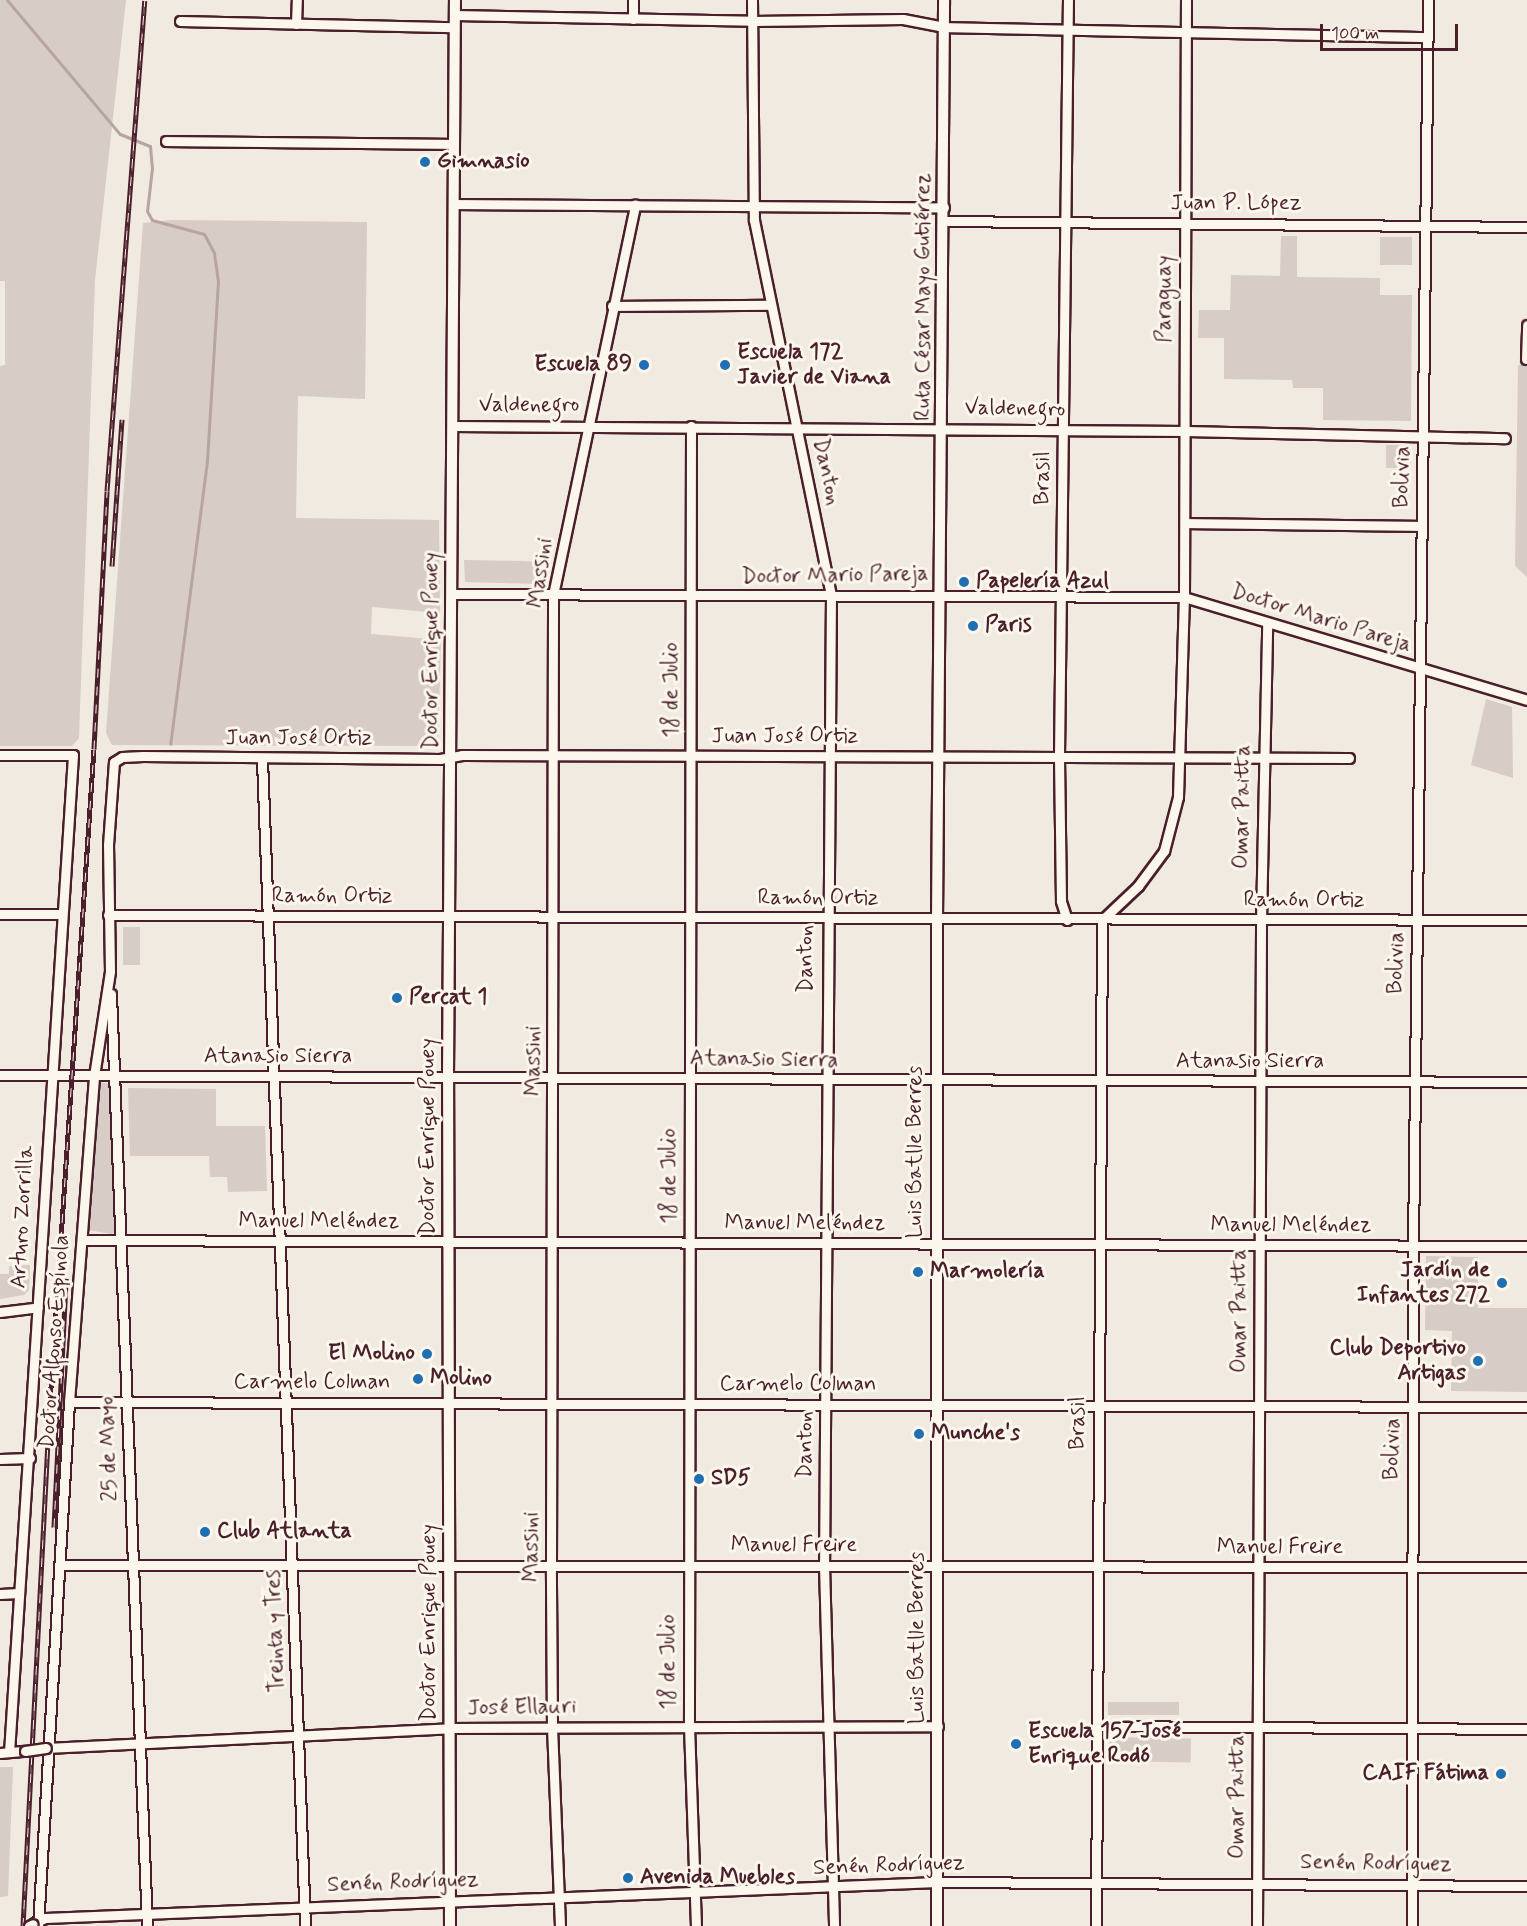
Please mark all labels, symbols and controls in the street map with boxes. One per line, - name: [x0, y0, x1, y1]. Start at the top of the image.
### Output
- scale bar: [1323, 12, 1461, 50]
- text: 100 m: [1331, 22, 1379, 46]
- place label: Gimnasio: [437, 149, 530, 175]
- marker: Gimnasio: [418, 155, 432, 169]
- street label: Ruta César Mayo Gutiérrez: [911, 171, 937, 423]
- street label: Juan P. López: [1171, 191, 1301, 217]
- street label: Paraguay: [1152, 255, 1178, 343]
- place label: Escuela 172 Javier de Viana: [737, 339, 885, 390]
- place label: Escuela 89: [534, 352, 632, 378]
- marker: Escuela 89: [637, 358, 651, 372]
- marker: Escuela 172 Javier de Viana: [718, 358, 732, 372]
- street label: Valdenegro: [479, 393, 579, 419]
- street label: Valdenegro: [964, 395, 1066, 423]
- street label: Danton: [806, 436, 846, 508]
- street label: Bolivia: [1389, 446, 1417, 508]
- street label: Brasil: [1029, 451, 1057, 505]
- street label: Massini: [523, 536, 559, 610]
- street label: Doctor Enrique Pouey: [419, 554, 445, 748]
- street label: Doctor Mario Pareja: [741, 561, 929, 591]
- place label: Papelería Azul: [976, 569, 1105, 595]
- marker: Papelería Azul: [957, 575, 971, 589]
- street label: Doctor Mario Pareja: [1228, 579, 1414, 659]
- place label: Paris: [985, 613, 1032, 639]
- marker: Paris: [966, 619, 980, 633]
- street label: 18 de Julio: [659, 640, 685, 740]
- street label: Juan José Ortiz: [711, 724, 859, 750]
- street label: Juan José Ortiz: [225, 726, 373, 752]
- street label: Omar Paitta: [1229, 747, 1257, 867]
- street label: Ramón Ortiz: [272, 884, 392, 910]
- street label: Ramón Ortiz: [758, 886, 878, 912]
- street label: Ramón Ortiz: [1244, 888, 1364, 914]
- street label: Danton: [794, 925, 820, 993]
- street label: Bolivia: [1383, 932, 1411, 994]
- place label: Percat 1: [409, 985, 487, 1011]
- marker: Percat 1: [390, 991, 404, 1005]
- street label: Massini: [521, 1026, 547, 1096]
- street label: Doctor Enrique Pouey: [416, 1040, 442, 1234]
- street label: Atanasio Sierra: [203, 1044, 353, 1070]
- street label: Atanasio Sierra: [689, 1045, 839, 1075]
- street label: Atanasio Sierra: [1175, 1049, 1325, 1075]
- street label: Luis Batlle Berres: [903, 1068, 929, 1236]
- street label: 18 de Julio: [657, 1126, 683, 1226]
- street label: Arturo Zorrilla: [6, 1145, 40, 1289]
- street label: Manuel Meléndez: [239, 1209, 399, 1235]
- street label: Manuel Meléndez: [725, 1211, 885, 1237]
- street label: Manuel Meléndez: [1211, 1213, 1371, 1239]
- street label: Doctor Alfonso Espínola: [34, 1235, 76, 1449]
- street label: Omar Paitta: [1227, 1251, 1253, 1371]
- place label: Jardín de Infantes 272: [1357, 1257, 1490, 1308]
- place label: Marmolería: [930, 1259, 1045, 1285]
- marker: Marmolería: [911, 1265, 925, 1279]
- marker: Jardín de Infantes 272: [1495, 1276, 1509, 1290]
- place label: Club Deportivo Artigas: [1329, 1335, 1466, 1386]
- place label: El Molino: [329, 1341, 415, 1367]
- marker: El Molino: [420, 1347, 434, 1361]
- marker: Club Deportivo Artigas: [1471, 1354, 1485, 1368]
- place label: Molino: [430, 1366, 492, 1392]
- street label: Carmelo Colman: [229, 1370, 395, 1396]
- marker: Molino: [411, 1372, 425, 1386]
- street label: Carmelo Colman: [715, 1372, 881, 1398]
- street label: 25 de Mayo: [94, 1396, 124, 1502]
- street label: Brasil: [1066, 1396, 1092, 1450]
- street label: Danton: [792, 1411, 820, 1479]
- street label: Bolivia: [1379, 1418, 1407, 1480]
- place label: Munche's: [931, 1421, 1020, 1447]
- marker: Munche's: [912, 1427, 926, 1441]
- place label: SD5: [711, 1466, 751, 1492]
- marker: SD5: [692, 1472, 706, 1486]
- street label: Massini: [519, 1512, 545, 1582]
- place label: Club Atlanta: [217, 1519, 352, 1545]
- marker: Club Atlanta: [198, 1525, 212, 1539]
- street label: Doctor Enrique Pouey: [417, 1526, 443, 1720]
- street label: Manuel Freire: [731, 1533, 857, 1559]
- street label: Manuel Freire: [1217, 1535, 1343, 1561]
- street label: Luis Batlle Berres: [905, 1554, 931, 1722]
- street label: Treinta y Tres: [261, 1569, 291, 1693]
- street label: 18 de Julio: [656, 1612, 682, 1712]
- street label: José Ellauri: [467, 1694, 577, 1722]
- place label: Escuela 157 José Enrique Rodó: [1028, 1718, 1181, 1770]
- marker: Escuela 157 José Enrique Rodó: [1009, 1737, 1023, 1751]
- street label: Omar Paitta: [1225, 1737, 1251, 1857]
- place label: CAIF Fátima: [1363, 1761, 1489, 1787]
- marker: CAIF Fátima: [1494, 1767, 1508, 1781]
- street label: Senén Rodríguez: [1300, 1849, 1452, 1879]
- street label: Senén Rodríguez: [812, 1850, 966, 1882]
- place label: Avenida Muebles: [640, 1865, 796, 1891]
- street label: Senén Rodríguez: [326, 1867, 480, 1899]
- marker: Avenida Muebles: [621, 1871, 635, 1885]

